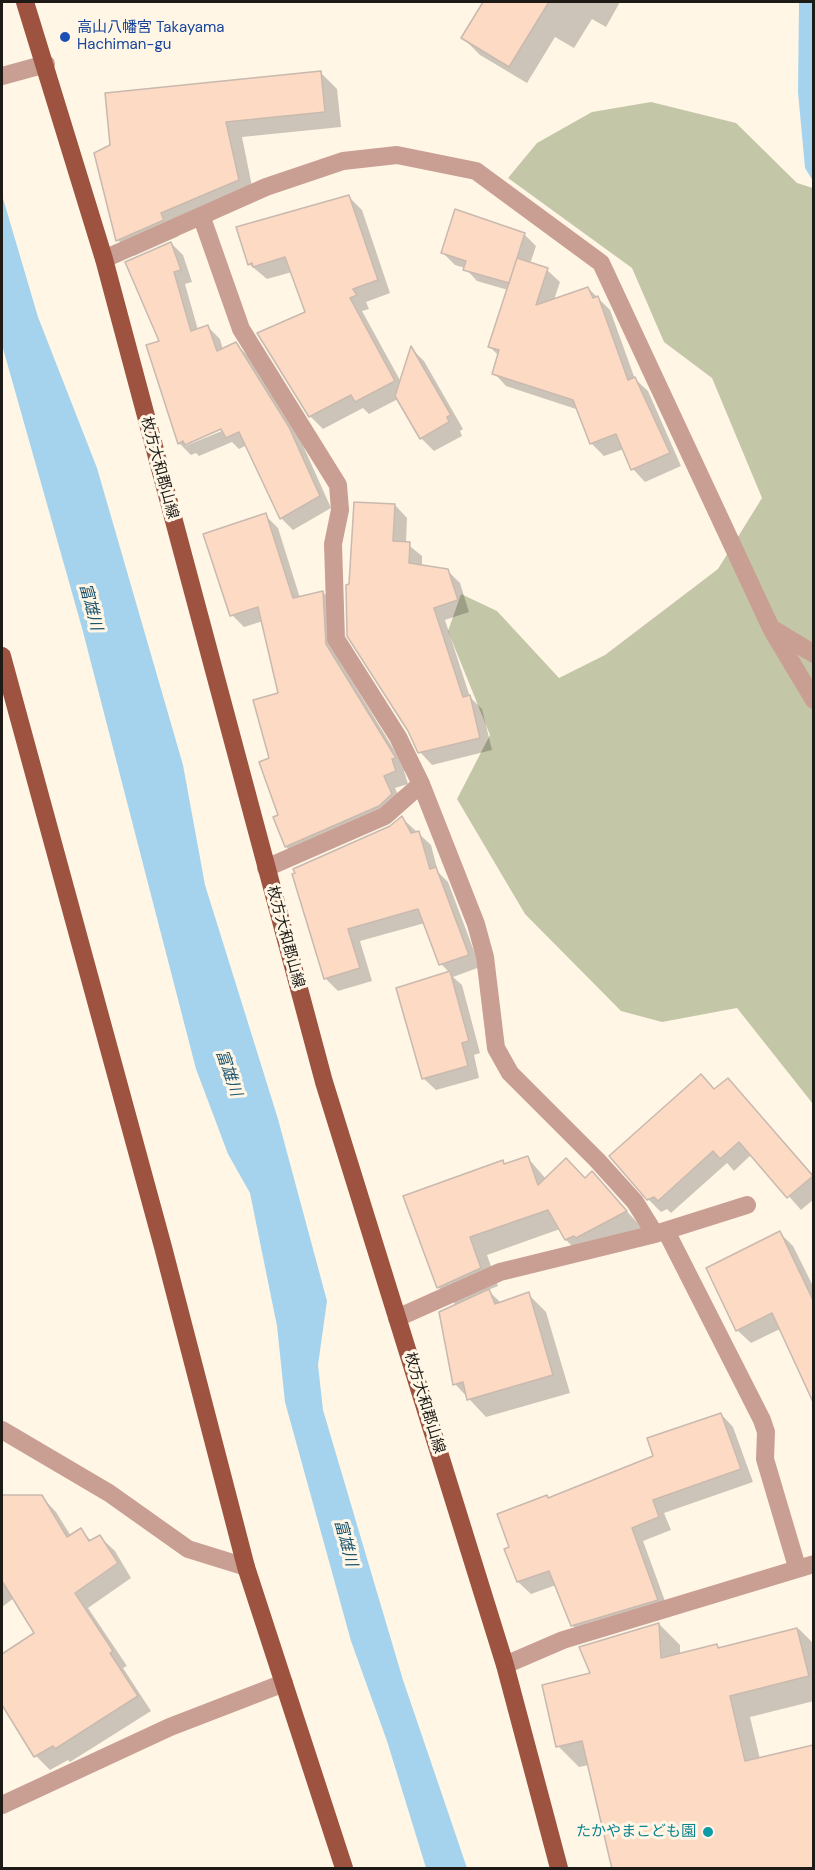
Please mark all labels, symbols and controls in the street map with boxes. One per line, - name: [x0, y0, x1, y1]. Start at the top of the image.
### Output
- place label: 高山八幡宮 Takayama Hachiman-gu: [77, 19, 224, 54]
- marker: 高山八幡宮 Takayama Hachiman-gu: [58, 30, 72, 44]
- street label: 枚方大和郡山線: [137, 415, 181, 521]
- water label: 富雄川: [75, 581, 105, 633]
- street label: 枚方大和郡山線: [263, 884, 307, 990]
- water label: 富雄川: [211, 1047, 245, 1099]
- street label: 枚方大和郡山線: [400, 1350, 448, 1456]
- water label: 富雄川: [330, 1517, 360, 1569]
- place label: たかやまこども園: [576, 1823, 696, 1841]
- marker: たかやまこども園: [701, 1825, 715, 1839]

